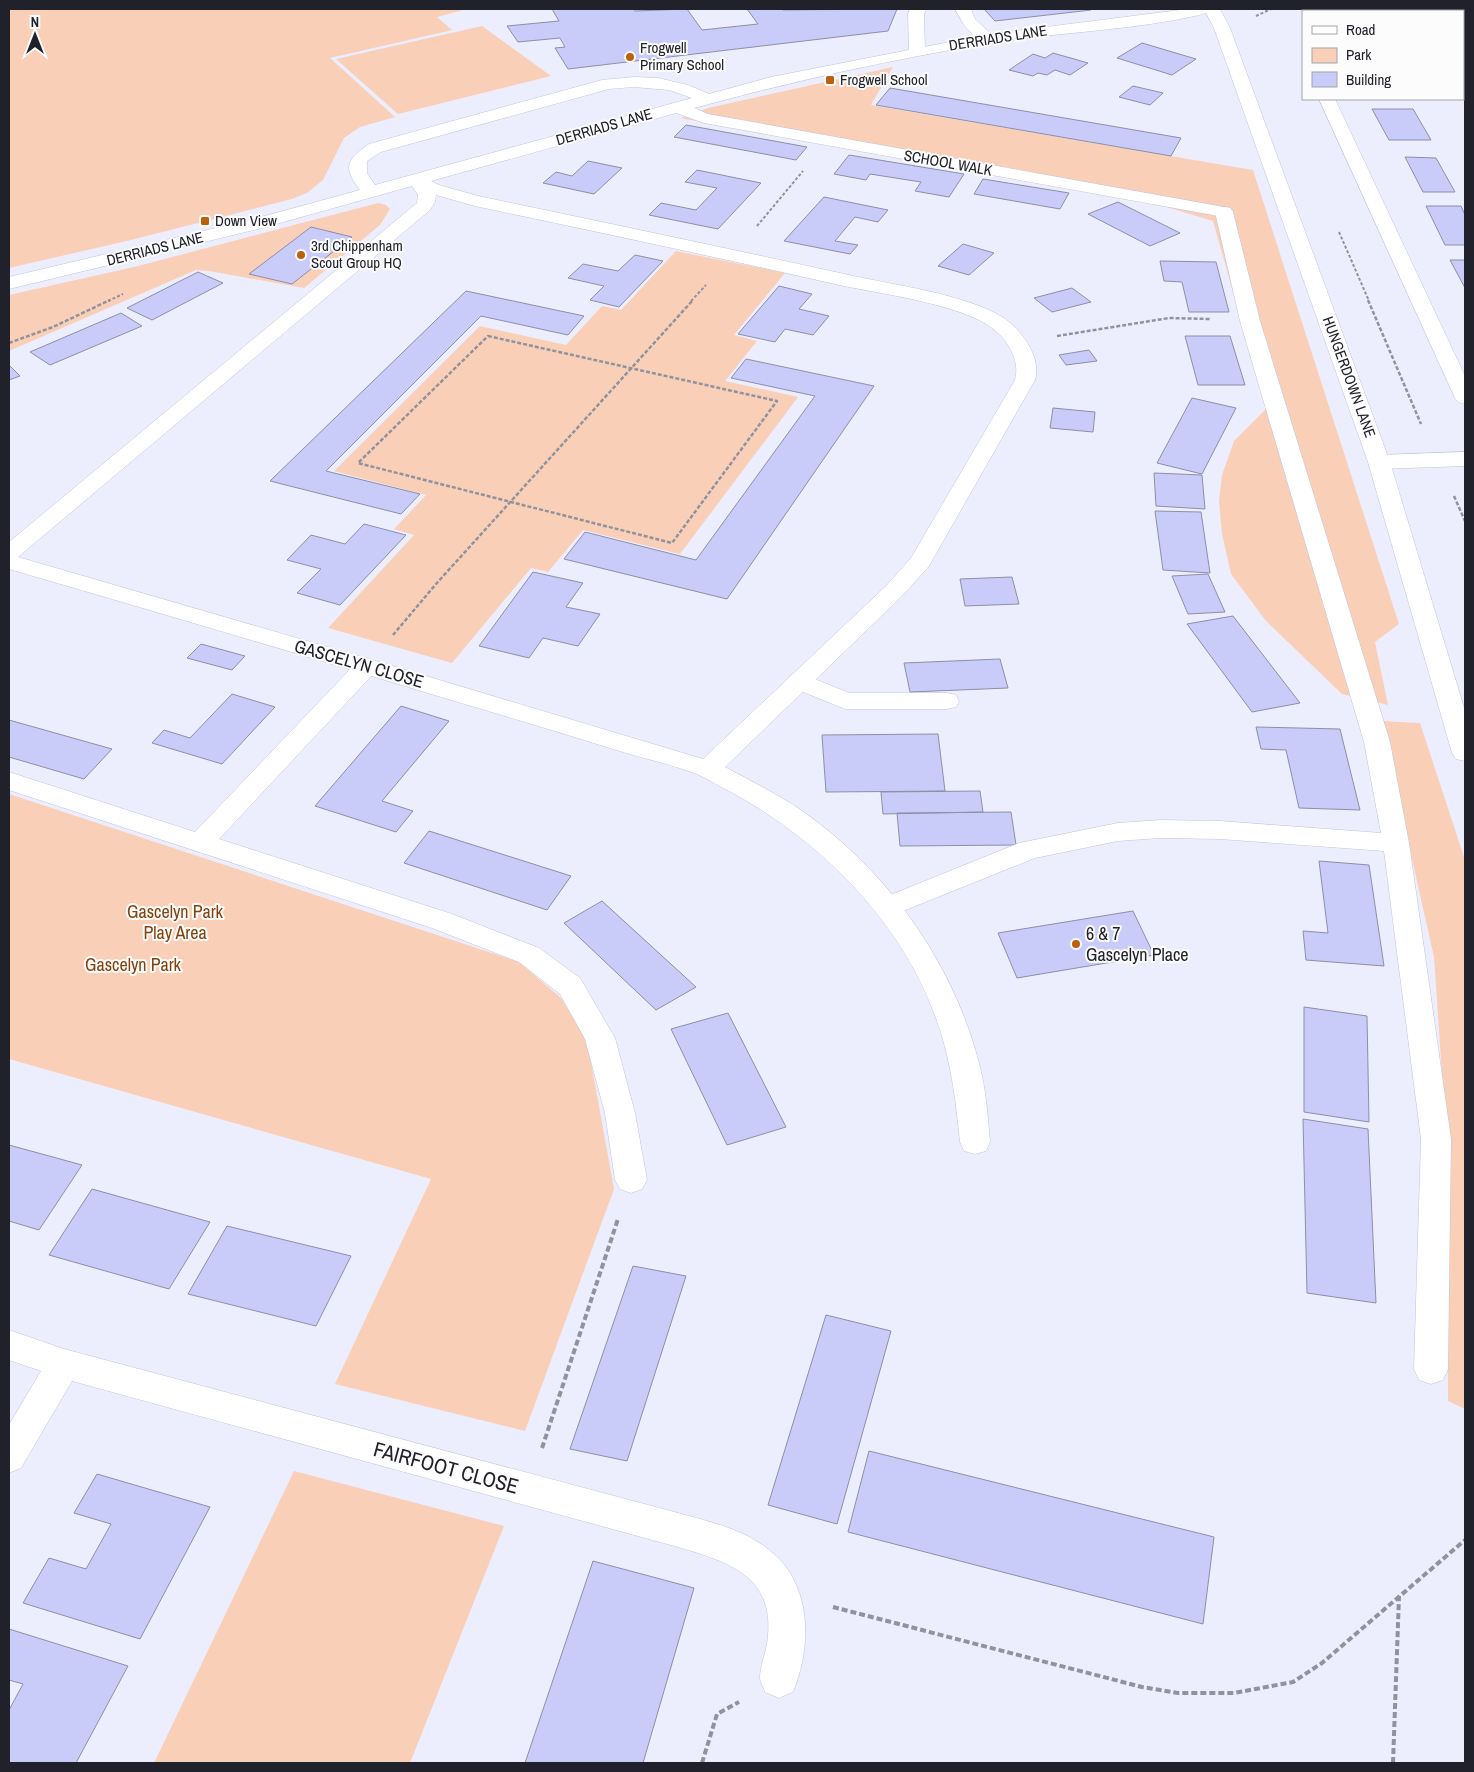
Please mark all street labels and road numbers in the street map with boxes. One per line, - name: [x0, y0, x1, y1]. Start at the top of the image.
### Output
- street label: DERRIADS LANE: [947, 19, 1049, 56]
- street label: DERRIADS LANE: [553, 103, 654, 150]
- street label: SCHOOL WALK: [902, 144, 995, 181]
- street label: DERRIADS LANE: [104, 226, 206, 271]
- street label: HUNGERDOWN LANE: [1318, 313, 1381, 440]
- street label: GASCELYN CLOSE: [292, 633, 427, 694]
- street label: FAIRFOOT CLOSE: [370, 1434, 522, 1501]

